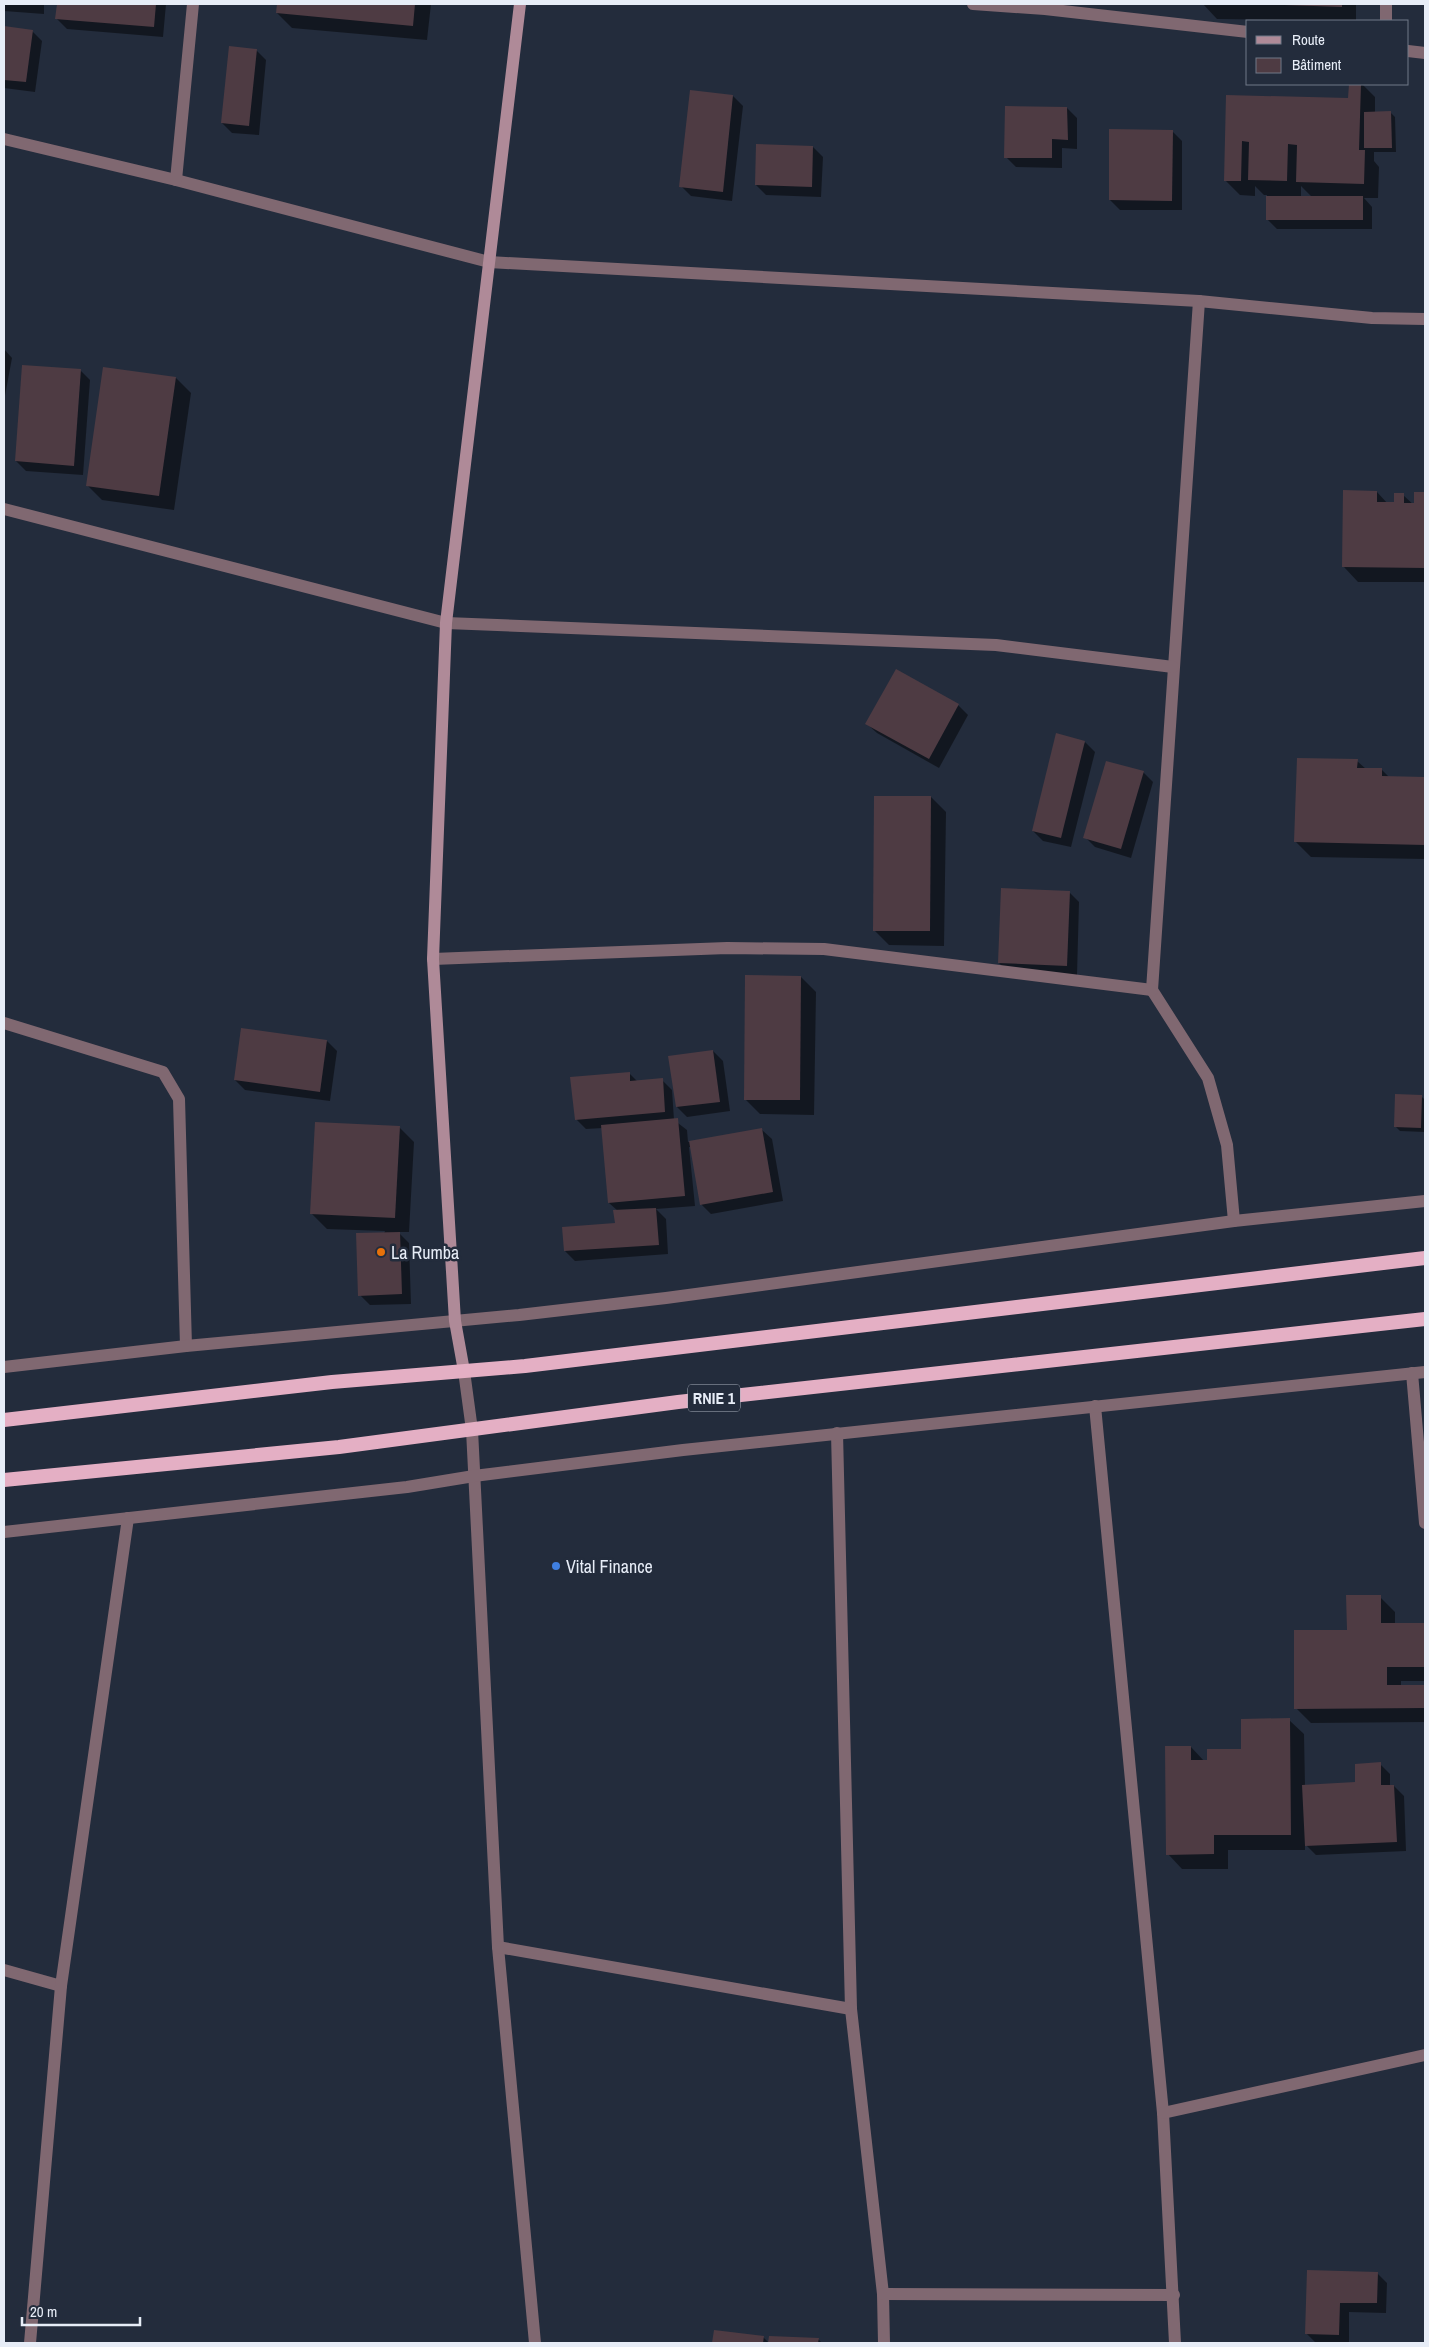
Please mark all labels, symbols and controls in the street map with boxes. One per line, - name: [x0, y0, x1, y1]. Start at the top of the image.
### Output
- legend: [1246, 20, 1409, 85]
- text: Route: [1292, 29, 1325, 50]
- text: Bâtiment: [1292, 54, 1342, 75]
- place label: La Rumba: [391, 1240, 459, 1265]
- marker: La Rumba: [375, 1246, 387, 1258]
- road number: RNIE 1: [688, 1385, 740, 1412]
- place label: Vital Finance: [566, 1554, 653, 1579]
- marker: Vital Finance: [550, 1560, 562, 1572]
- scale bar: [22, 2294, 140, 2326]
- text: 20 m: [30, 2301, 57, 2322]

